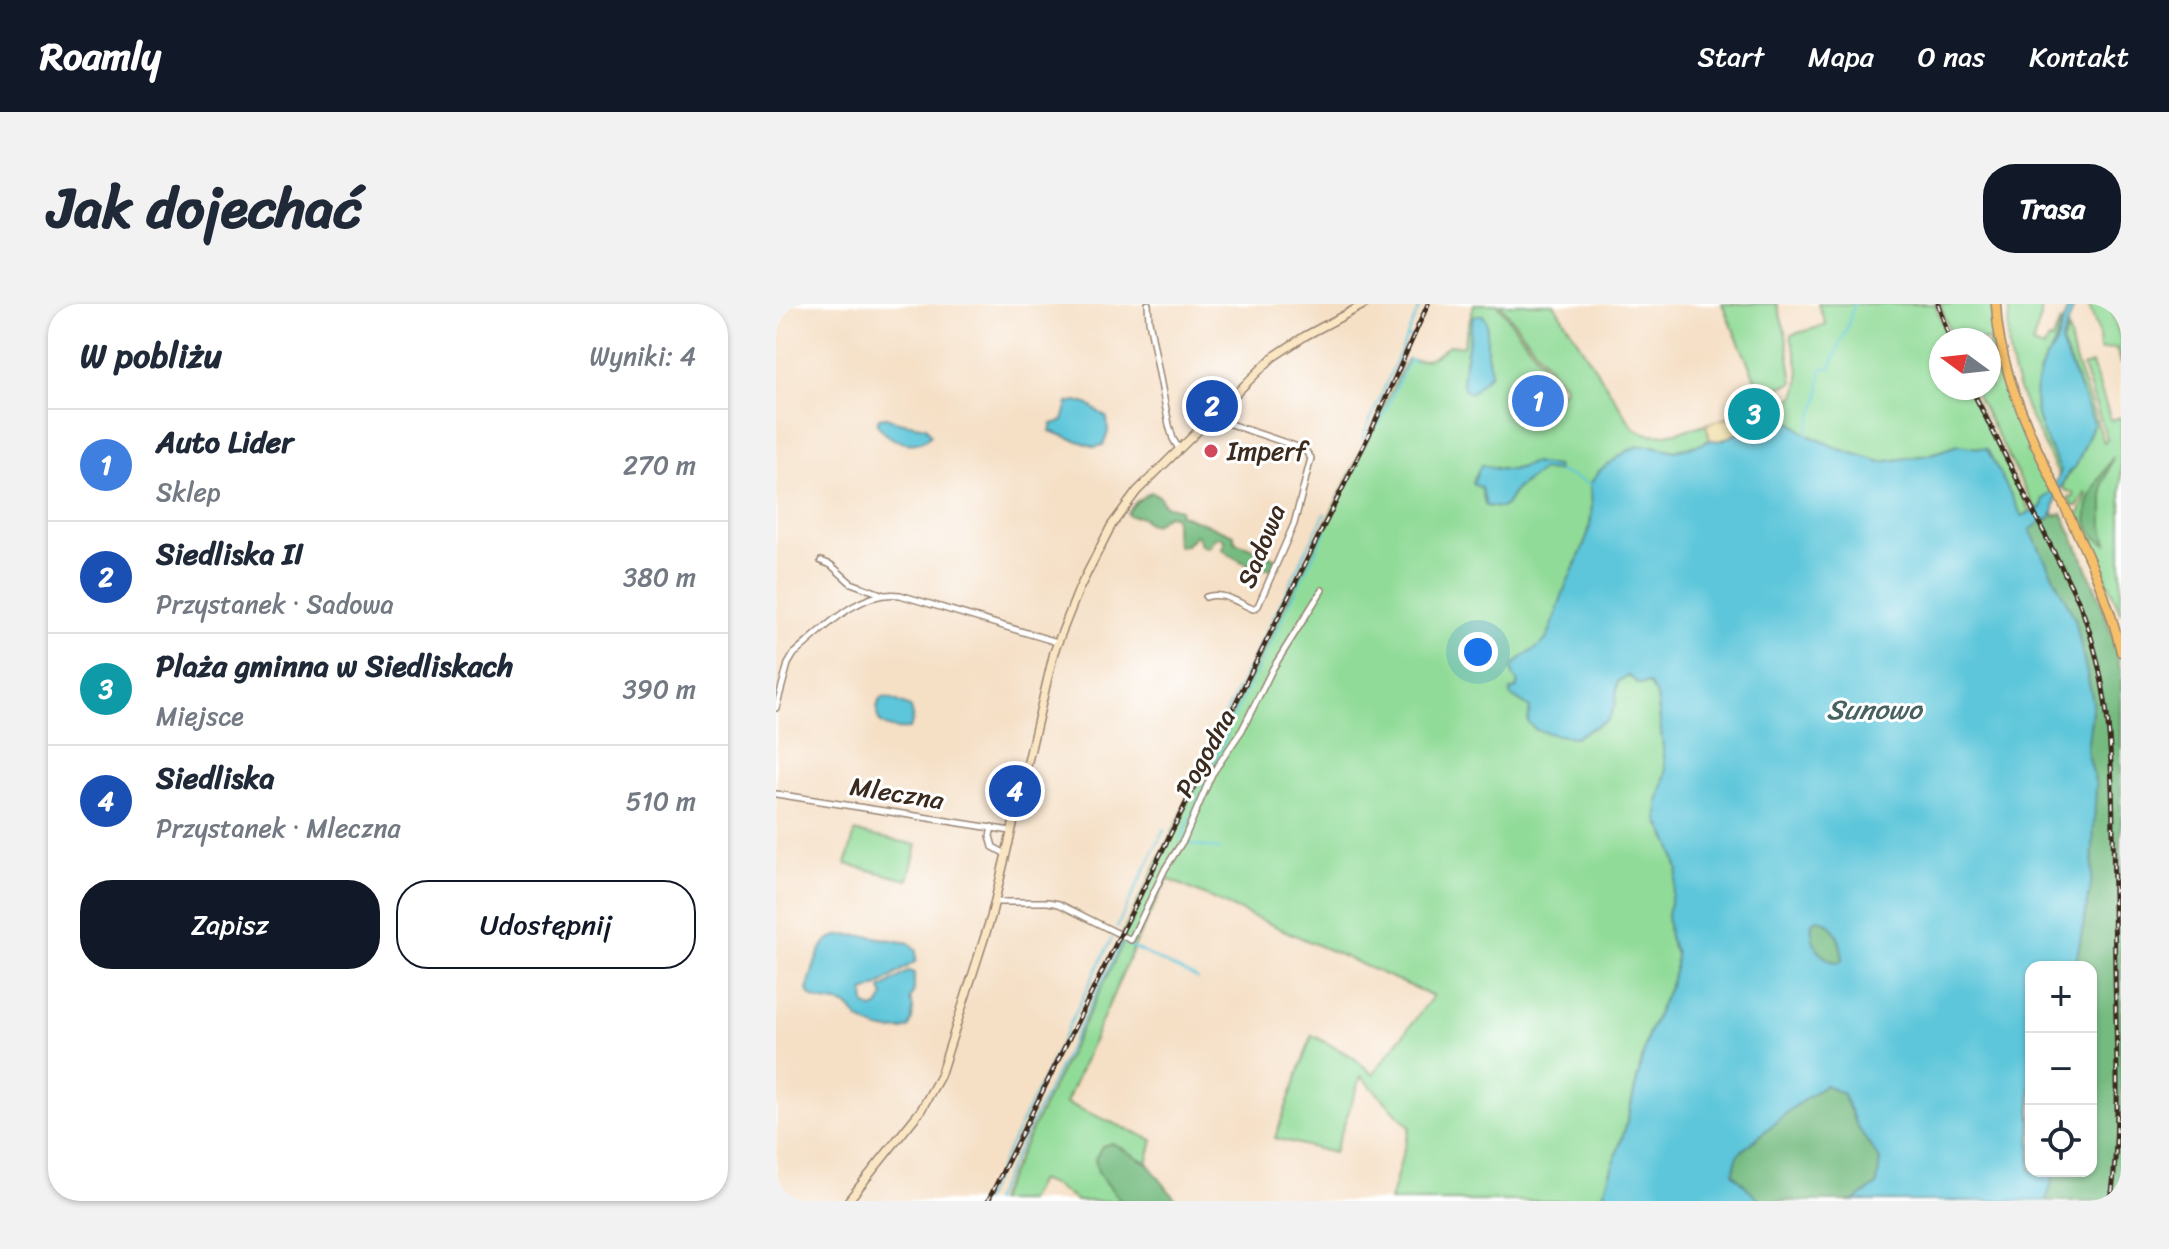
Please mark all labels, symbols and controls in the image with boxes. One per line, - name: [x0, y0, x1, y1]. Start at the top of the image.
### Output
- text: Roamly: [40, 23, 161, 90]
- text: Start: [1697, 32, 1764, 81]
- text: Mapa: [1808, 32, 1874, 81]
- text: O nas: [1918, 32, 1985, 81]
- text: Kontakt: [2029, 32, 2129, 81]
- text: Jak dojechać: [48, 159, 361, 258]
- button: Trasa: [1983, 164, 2121, 253]
- text: W pobliżu: [80, 326, 222, 386]
- north arrow: [1929, 328, 2001, 400]
- text: Wyniki: 4: [589, 333, 696, 379]
- pin: 1: [1512, 371, 1564, 431]
- pin: 2: [1186, 376, 1238, 436]
- pin: 3: [1728, 384, 1780, 444]
- text: Auto Lider: [156, 415, 294, 469]
- place label: Imperf: [1226, 428, 1310, 474]
- text: 1: [100, 442, 112, 488]
- text: 270 m: [623, 442, 696, 488]
- marker: Imperf: [1202, 442, 1220, 460]
- text: Sklep: [156, 469, 221, 515]
- street label: Sadowa: [1223, 497, 1299, 595]
- text: Siedliska II: [156, 527, 303, 581]
- text: 2: [98, 554, 114, 600]
- text: 380 m: [623, 554, 696, 600]
- text: Przystanek · Sadowa: [156, 581, 394, 627]
- your location: [1458, 632, 1498, 672]
- text: Plaża gminna w Siedliskach: [156, 639, 513, 693]
- text: 3: [99, 666, 113, 712]
- text: 390 m: [623, 666, 696, 712]
- water label: Sunowo: [1826, 685, 1924, 734]
- text: Miejsce: [156, 693, 244, 739]
- street label: Pogodna: [1162, 700, 1248, 806]
- text: Siedliska: [156, 751, 274, 805]
- pin: 4: [989, 761, 1041, 821]
- street label: Mleczna: [847, 763, 948, 823]
- text: 4: [98, 778, 114, 824]
- text: 510 m: [626, 778, 696, 824]
- text: Przystanek · Mleczna: [156, 805, 401, 851]
- button: Zapisz: [80, 880, 380, 969]
- button: Udostępnij: [396, 880, 696, 969]
- map controls: [2025, 961, 2097, 1177]
- button: +: [2025, 961, 2097, 1033]
- button: −: [2025, 1033, 2097, 1105]
- button: locate: [2025, 1105, 2097, 1177]

